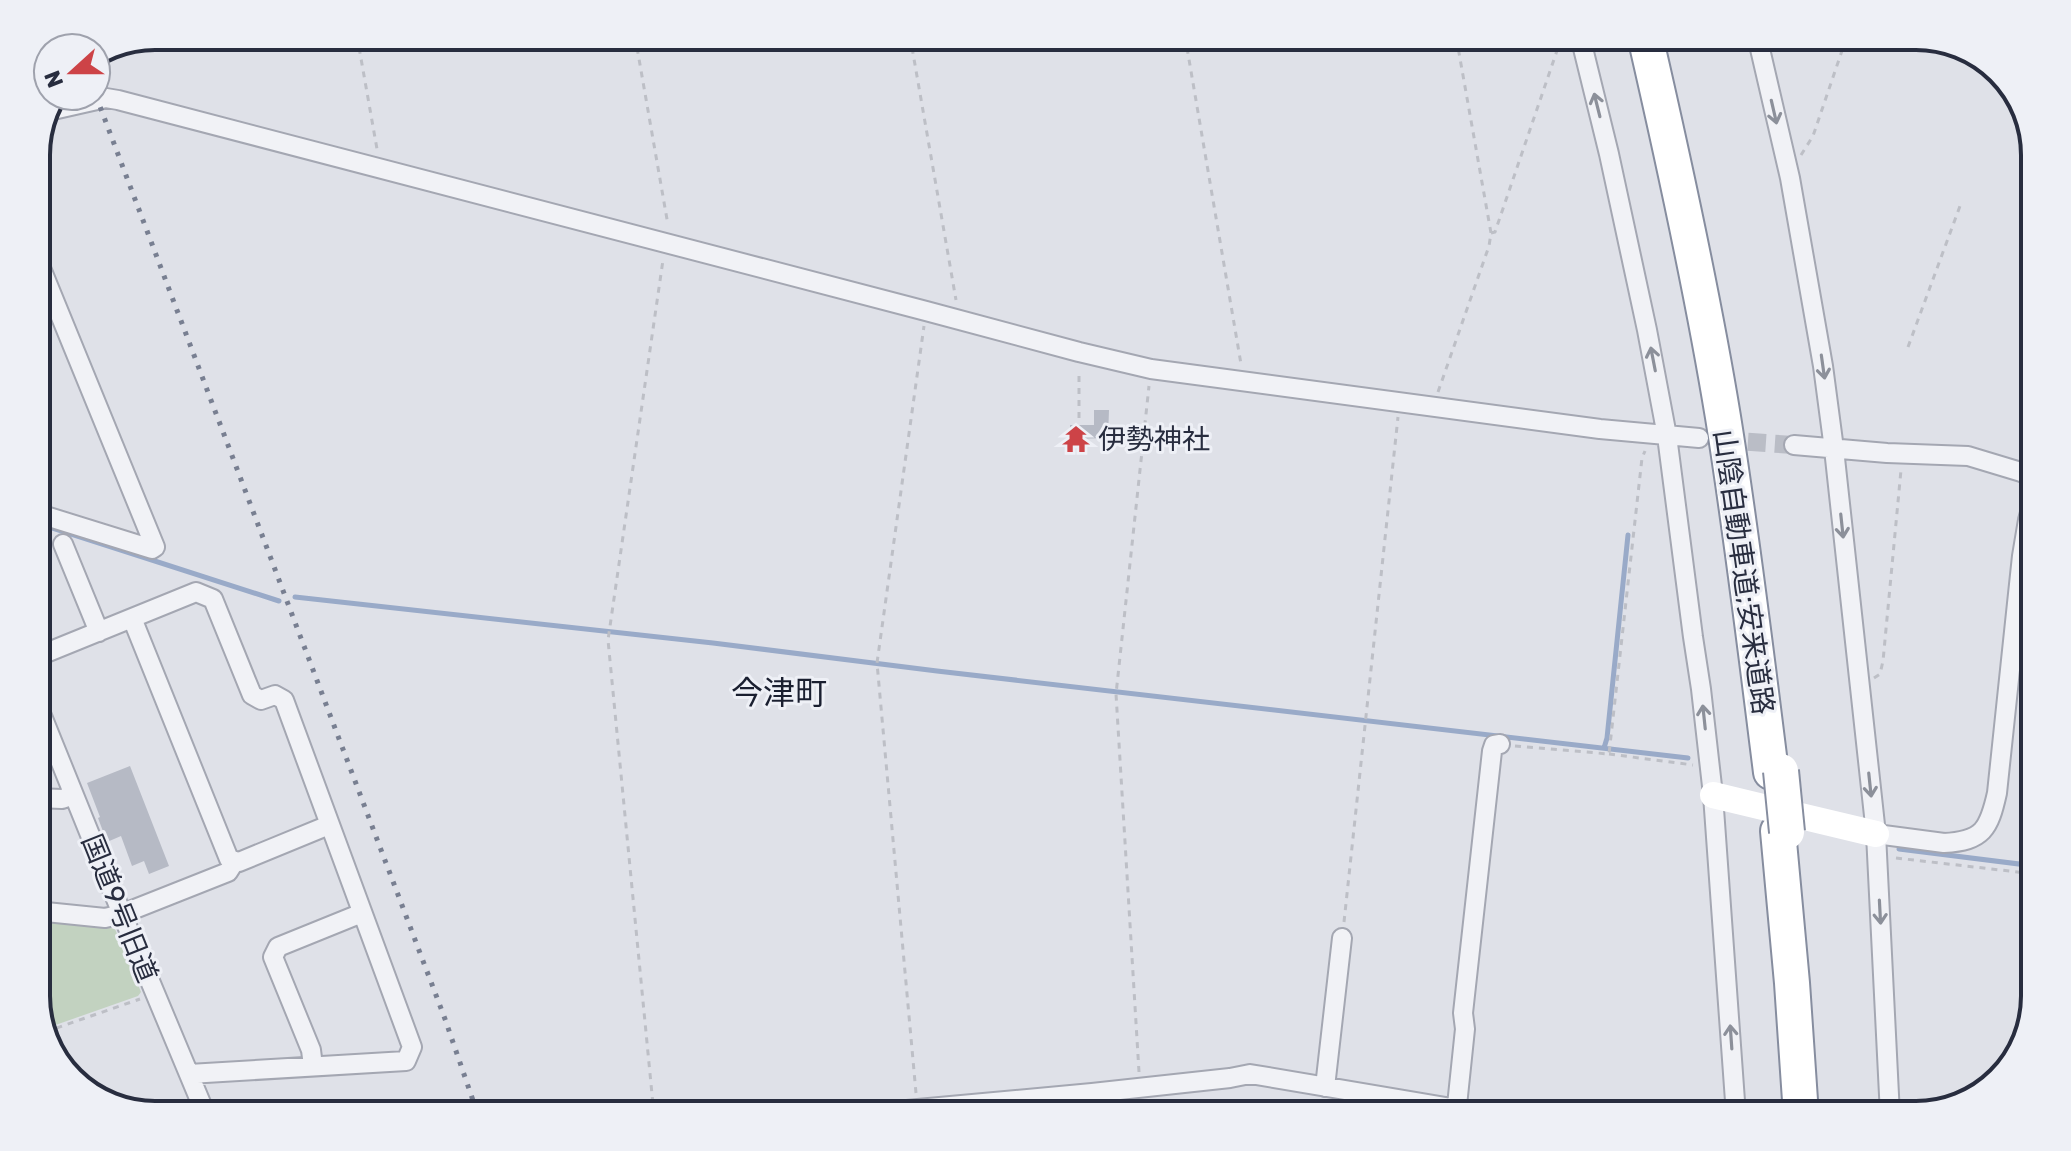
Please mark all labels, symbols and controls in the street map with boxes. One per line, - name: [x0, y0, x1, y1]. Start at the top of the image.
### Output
- north arrow: [32, 32, 112, 112]
- text: N: [38, 67, 69, 91]
- one-way arrow: [1589, 93, 1604, 119]
- one-way arrow: [1767, 99, 1782, 124]
- one-way arrow: [1644, 347, 1659, 372]
- one-way arrow: [1816, 354, 1831, 379]
- place label: 伊勢神社: [1098, 423, 1210, 456]
- temple icon: 伊勢神社: [1061, 424, 1091, 454]
- street label: 山陰自動車道;安来道路: [1707, 427, 1780, 717]
- one-way arrow: [1834, 512, 1849, 539]
- district label: 今津町: [731, 674, 827, 712]
- one-way arrow: [1697, 704, 1712, 731]
- one-way arrow: [1863, 771, 1878, 797]
- street label: 国道9号旧道: [75, 829, 164, 987]
- one-way arrow: [1873, 898, 1888, 925]
- one-way arrow: [1723, 1024, 1738, 1051]

